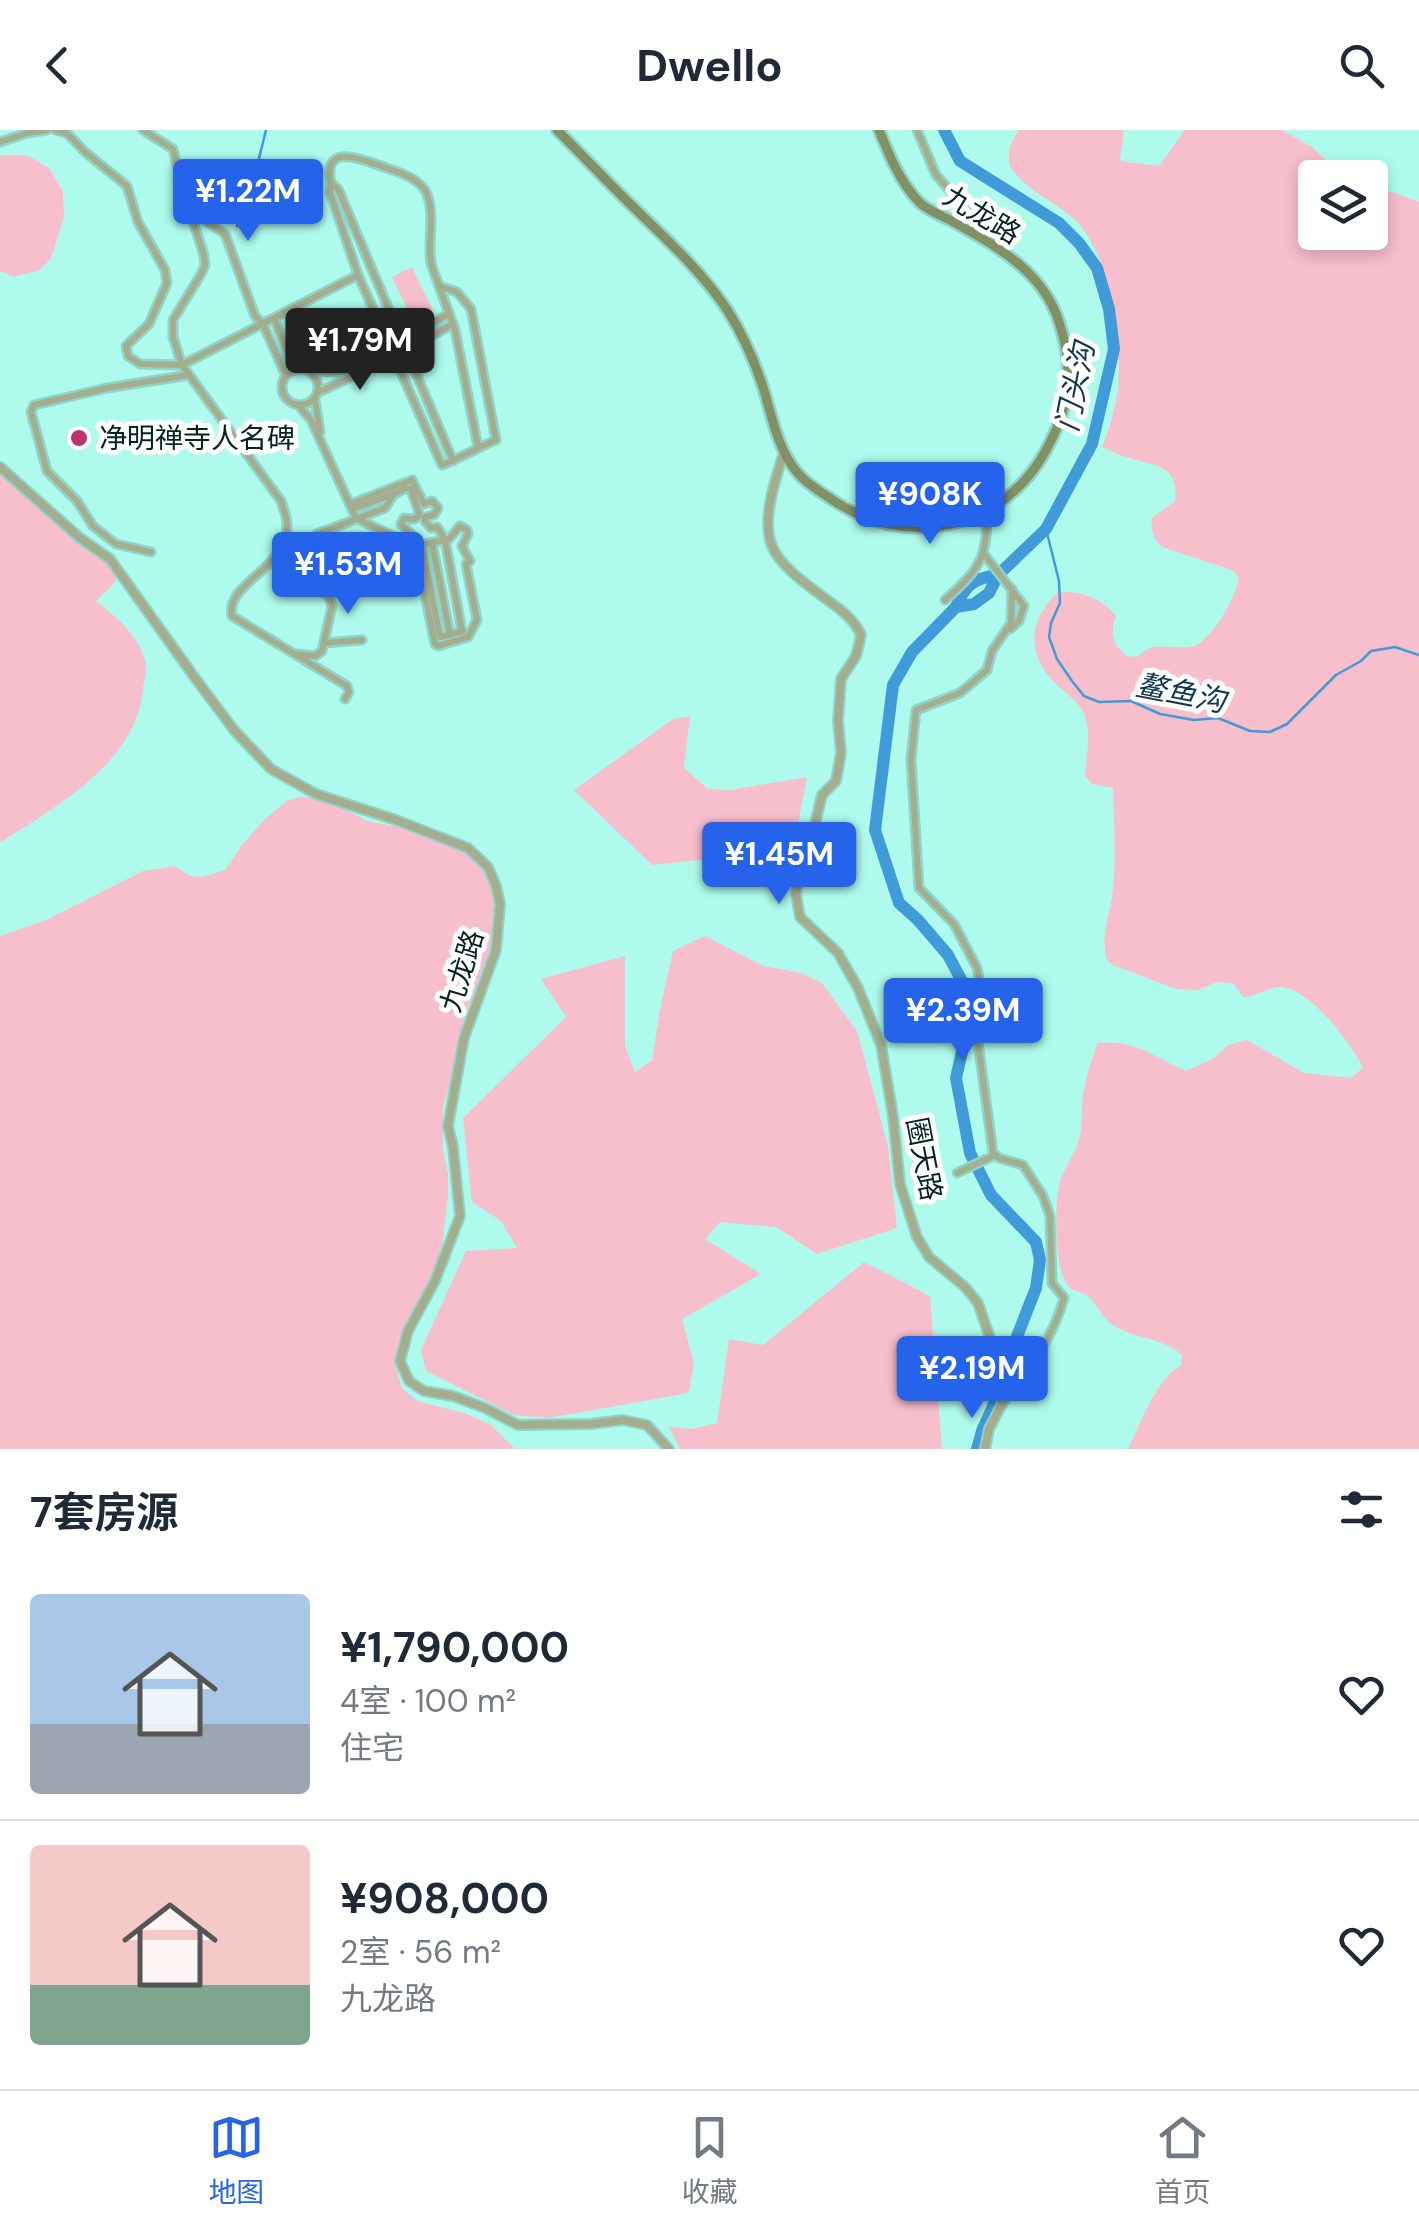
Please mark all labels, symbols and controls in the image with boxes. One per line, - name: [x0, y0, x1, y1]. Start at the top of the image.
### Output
- text: Dwello: [636, 36, 783, 95]
- icon: back: [30, 38, 85, 93]
- icon: search: [1334, 38, 1389, 93]
- pin: ¥1.22M: [167, 159, 329, 244]
- map controls: [1298, 160, 1388, 250]
- button: layers: [1298, 160, 1388, 250]
- text: ¥1.22M: [195, 170, 301, 212]
- street label: 九龙路: [936, 178, 1028, 252]
- pin: ¥1.79M: [279, 308, 441, 393]
- text: ¥1.79M: [307, 319, 413, 361]
- water label: 门头沟: [1047, 336, 1103, 435]
- place label: 净明禅寺人名碑: [99, 420, 295, 457]
- marker: 净明禅寺人名碑: [68, 427, 90, 449]
- pin: ¥908K: [860, 462, 1000, 547]
- text: ¥908K: [878, 473, 982, 515]
- pin: ¥1.53M: [267, 532, 429, 617]
- text: ¥1.53M: [294, 543, 402, 585]
- water label: 鳌鱼沟: [1133, 665, 1232, 721]
- pin: ¥1.45M: [698, 822, 860, 907]
- text: ¥1.45M: [724, 833, 834, 875]
- street label: 九龙路: [432, 925, 492, 1017]
- pin: ¥2.39M: [882, 978, 1044, 1063]
- text: ¥2.39M: [906, 989, 1020, 1031]
- street label: 圈天路: [898, 1114, 950, 1204]
- pin: ¥2.19M: [891, 1336, 1053, 1421]
- text: ¥2.19M: [919, 1347, 1025, 1389]
- icon: filters: [1334, 1482, 1389, 1537]
- text: 7套房源: [30, 1485, 179, 1540]
- text: ¥1,790,000: [340, 1620, 569, 1675]
- icon: home: [110, 1634, 230, 1754]
- icon: heart: [1334, 1667, 1389, 1722]
- text: 4室 · 100 m²: [340, 1680, 516, 1722]
- text: 住宅: [340, 1727, 404, 1769]
- text: ¥908,000: [340, 1871, 549, 1926]
- icon: home: [110, 1885, 230, 2005]
- icon: heart: [1334, 1918, 1389, 1973]
- text: 2室 · 56 m²: [340, 1931, 501, 1973]
- text: 九龙路: [340, 1978, 436, 2020]
- tab: 地图: [208, 2110, 265, 2211]
- tab: 收藏: [681, 2110, 738, 2211]
- tab: 首页: [1154, 2110, 1211, 2211]

